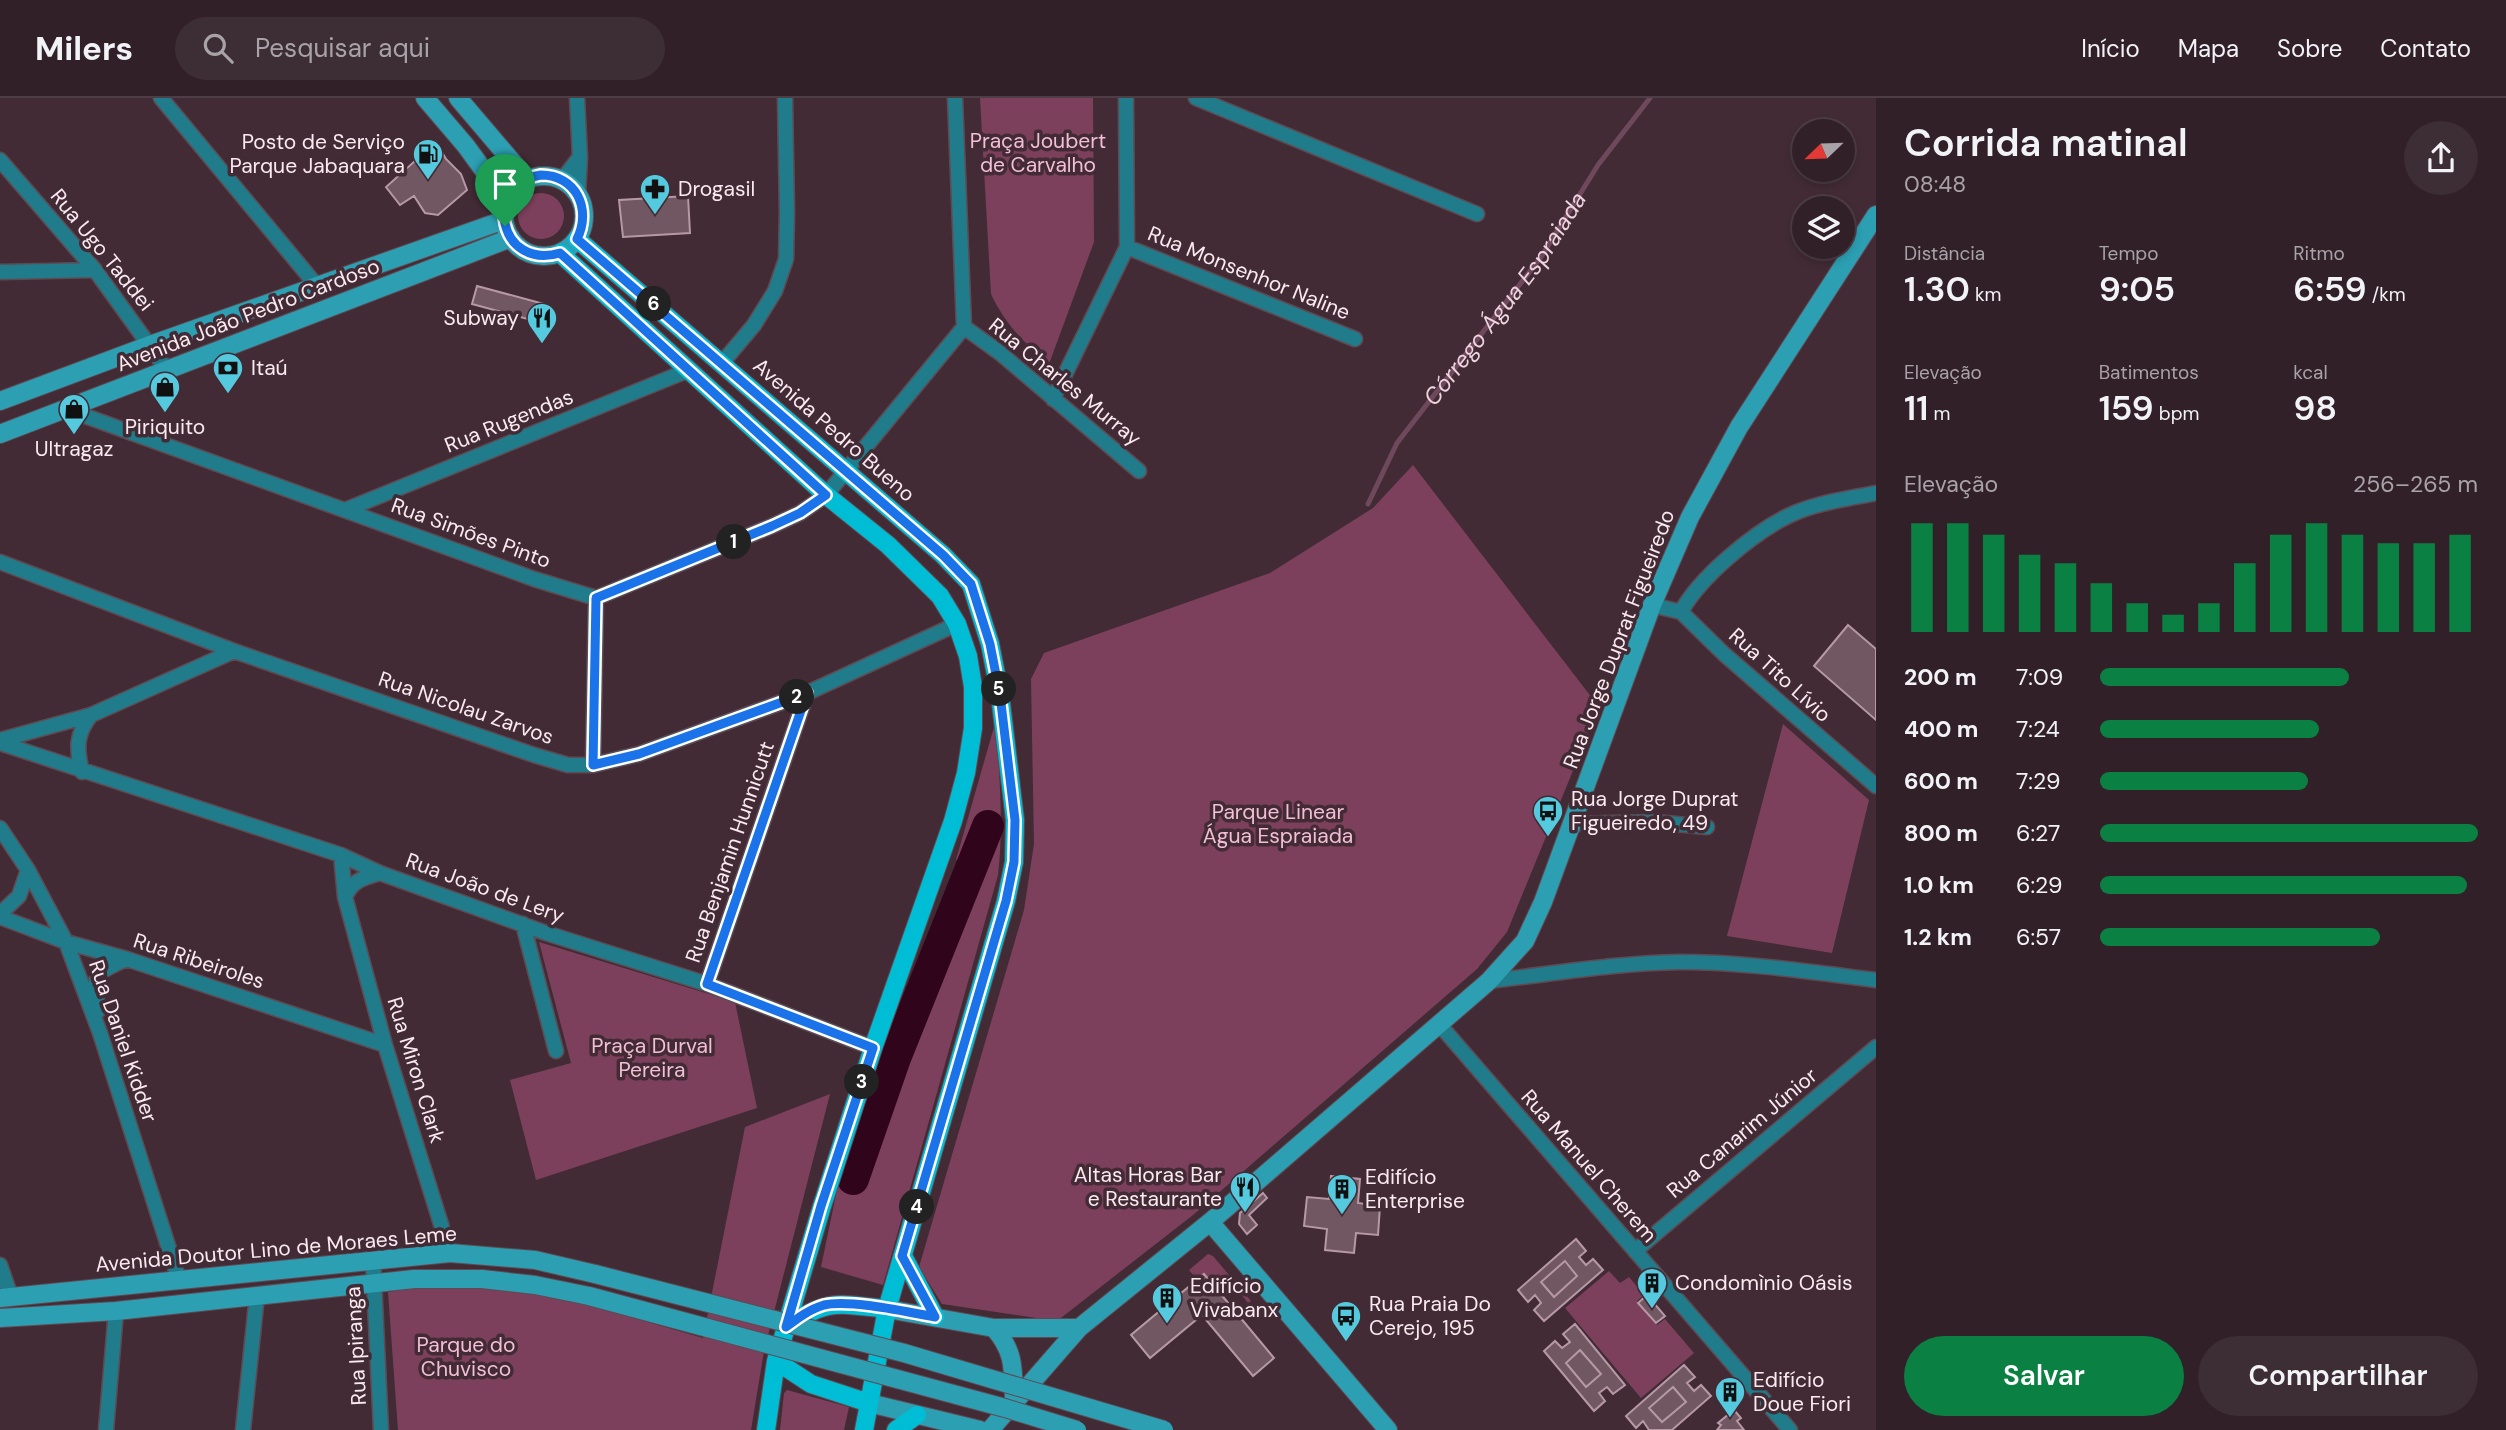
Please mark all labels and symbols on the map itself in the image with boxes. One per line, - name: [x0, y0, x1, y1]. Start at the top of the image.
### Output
- north arrow: [1792, 119, 1855, 182]
- park label: Praça Joubert de Carvalho: [970, 127, 1106, 179]
- place label: Posto de Serviço Parque Jabaquara: [229, 128, 405, 180]
- fuel station icon: Posto de Serviço Parque Jabaquara: [411, 137, 445, 181]
- pin: [475, 154, 535, 226]
- pharmacy icon: Drogasil: [638, 172, 672, 216]
- place label: Drogasil: [678, 175, 755, 203]
- street label: Rua Ugo Taddei: [44, 183, 160, 317]
- water label: Córrego Água Espraiada: [1417, 186, 1593, 412]
- street label: Rua Monsenhor Naline: [1144, 220, 1354, 326]
- street label: Avenida João Pedro Cardoso: [112, 252, 384, 378]
- pin: 6: [636, 286, 672, 322]
- restaurant icon: Subway: [525, 301, 559, 345]
- place label: Subway: [444, 304, 519, 332]
- street label: Rua Charles Murray: [983, 312, 1147, 452]
- bank icon: Itaú: [211, 351, 245, 395]
- street label: Avenida Pedro Bueno: [747, 352, 921, 508]
- place label: Itaú: [251, 354, 288, 382]
- shop icon: Piriquito: [148, 370, 182, 414]
- street label: Rua Rugendas: [441, 382, 577, 460]
- shop icon: Ultragaz: [57, 392, 91, 436]
- place label: Piriquito: [125, 413, 205, 441]
- place label: Ultragaz: [35, 435, 113, 463]
- street label: Rua Simões Pinto: [387, 491, 555, 575]
- street label: Rua Jorge Duprat Figueiredo: [1557, 506, 1681, 772]
- pin: 1: [716, 524, 752, 560]
- street label: Rua Tito Lívio: [1723, 622, 1837, 728]
- street label: Rua Nicolau Zarvos: [375, 665, 557, 751]
- pin: 5: [982, 672, 1016, 706]
- pin: 2: [780, 680, 814, 714]
- street label: Rua Benjamin Hunnicutt: [679, 738, 781, 966]
- place label: Rua Jorge Duprat Figueiredo, 49: [1571, 785, 1739, 837]
- bus stop icon: Rua Jorge Duprat Figueiredo, 49: [1531, 794, 1565, 838]
- park label: Parque Linear Água Espraiada: [1203, 798, 1353, 850]
- street label: Rua João de Lery: [402, 846, 568, 930]
- street label: Rua Ribeiroles: [130, 927, 268, 995]
- street label: Rua Daniel Kidder: [82, 956, 164, 1126]
- street label: Rua Miron Clark: [381, 994, 452, 1147]
- park label: Praça Durval Pereira: [591, 1032, 713, 1084]
- street label: Rua Canarim Júnior: [1661, 1062, 1823, 1204]
- pin: 3: [844, 1065, 880, 1100]
- street label: Rua Manuel Cherem: [1515, 1084, 1663, 1248]
- place label: Altas Horas Bar e Restaurante: [1074, 1161, 1222, 1213]
- place label: Edifício Enterprise: [1365, 1163, 1465, 1215]
- restaurant icon: Altas Horas Bar e Restaurante: [1228, 1170, 1262, 1214]
- building icon: Edifício Enterprise: [1325, 1172, 1359, 1216]
- pin: 4: [900, 1190, 934, 1224]
- street label: Avenida Doutor Lino de Moraes Leme: [94, 1219, 458, 1279]
- building icon: Condomìnio Oásis: [1635, 1266, 1669, 1310]
- place label: Condomìnio Oásis: [1675, 1269, 1853, 1297]
- place label: Edifício Vivabanx: [1190, 1272, 1278, 1324]
- building icon: Edifício Vivabanx: [1150, 1281, 1184, 1325]
- street label: Rua Ipiranga: [339, 1286, 373, 1406]
- place label: Rua Praia Do Cerejo, 195: [1369, 1290, 1491, 1342]
- bus stop icon: Rua Praia Do Cerejo, 195: [1329, 1299, 1363, 1343]
- park label: Parque do Chuvisco: [417, 1331, 515, 1383]
- place label: Edifício Doue Fiori: [1753, 1366, 1851, 1418]
- building icon: Edifício Doue Fiori: [1713, 1375, 1747, 1419]

